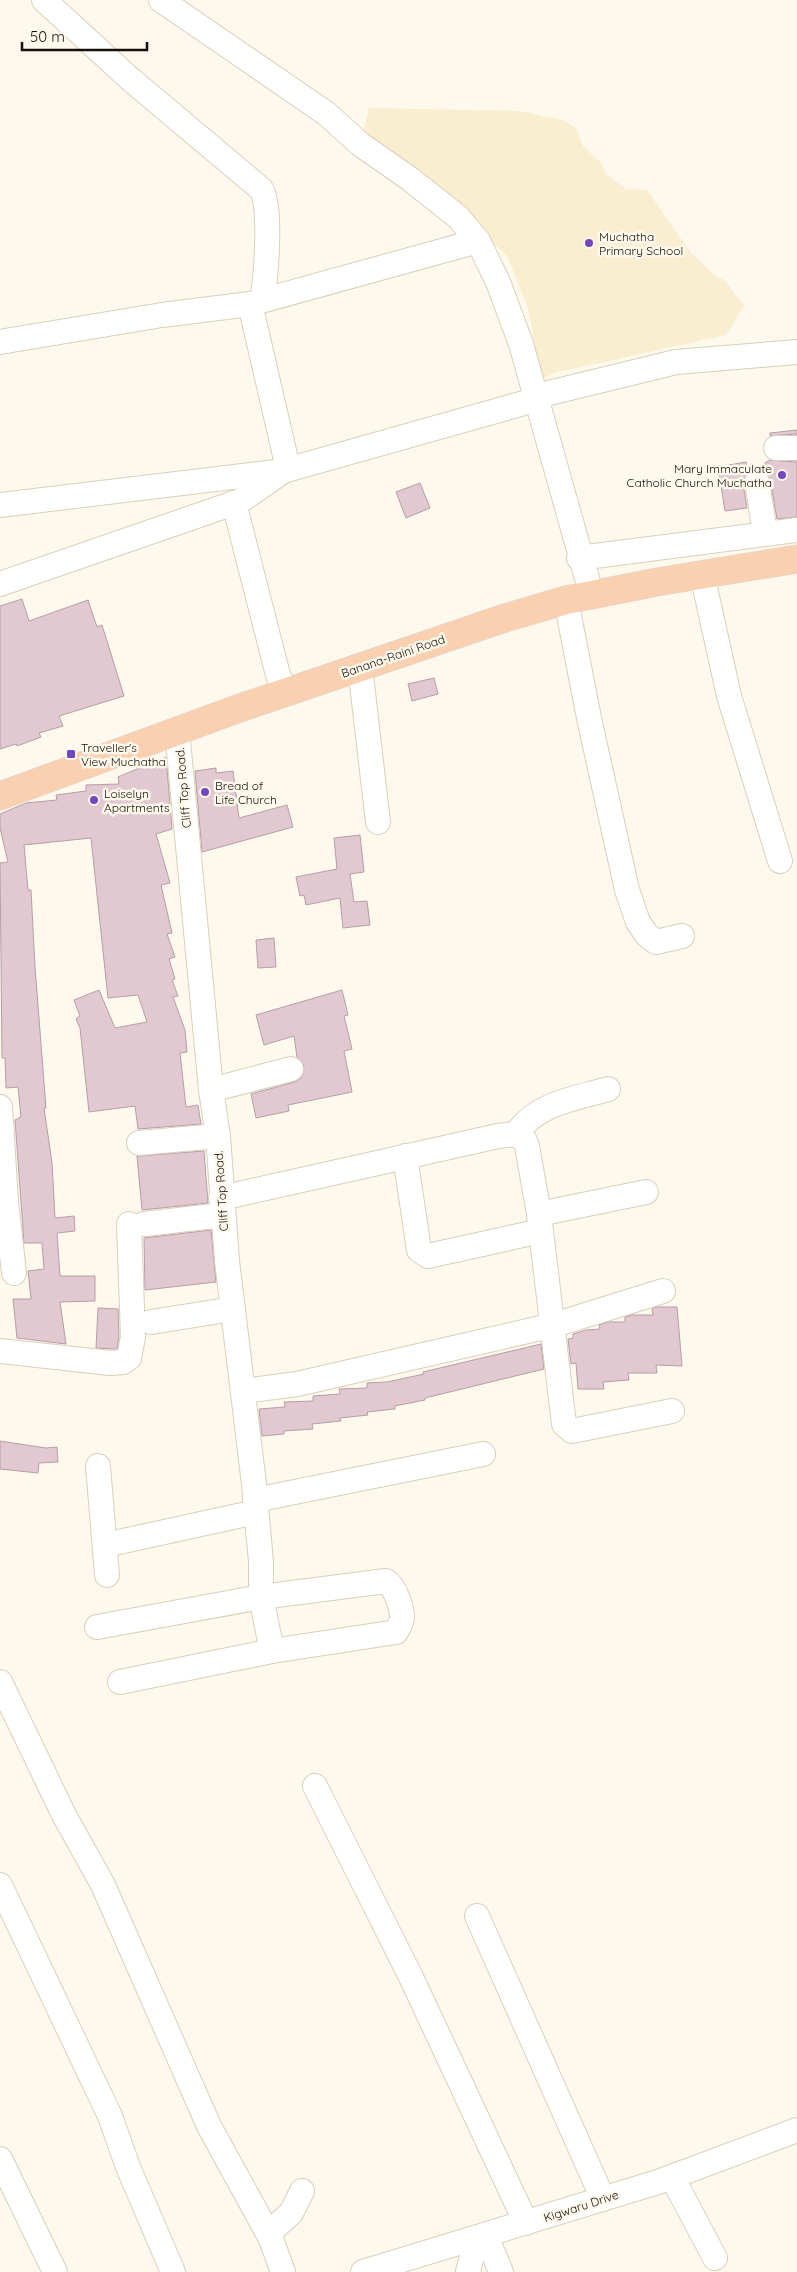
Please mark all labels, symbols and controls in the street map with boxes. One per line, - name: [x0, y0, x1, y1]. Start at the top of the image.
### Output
- scale bar: [22, 20, 148, 52]
- text: 50 m: [30, 27, 65, 46]
- place label: Muchatha Primary School: [599, 229, 683, 258]
- marker: Muchatha Primary School: [583, 237, 595, 249]
- place label: Mary Immaculate Catholic Church Muchatha: [627, 461, 772, 490]
- marker: Mary Immaculate Catholic Church Muchatha: [776, 469, 788, 481]
- street label: Banana-Raini Road: [339, 631, 447, 681]
- place label: Traveller's View Muchatha: [81, 740, 166, 769]
- street label: Cliff Top Road.: [172, 747, 194, 829]
- marker: Traveller's View Muchatha: [65, 748, 77, 760]
- place label: Bread of Life Church: [215, 778, 277, 807]
- place label: Loiselyn Apartments: [104, 786, 170, 815]
- marker: Bread of Life Church: [199, 786, 211, 798]
- marker: Loiselyn Apartments: [88, 794, 100, 806]
- street label: Cliff Top Road.: [211, 1150, 231, 1232]
- street label: Kigwaru Drive: [542, 2187, 621, 2225]

